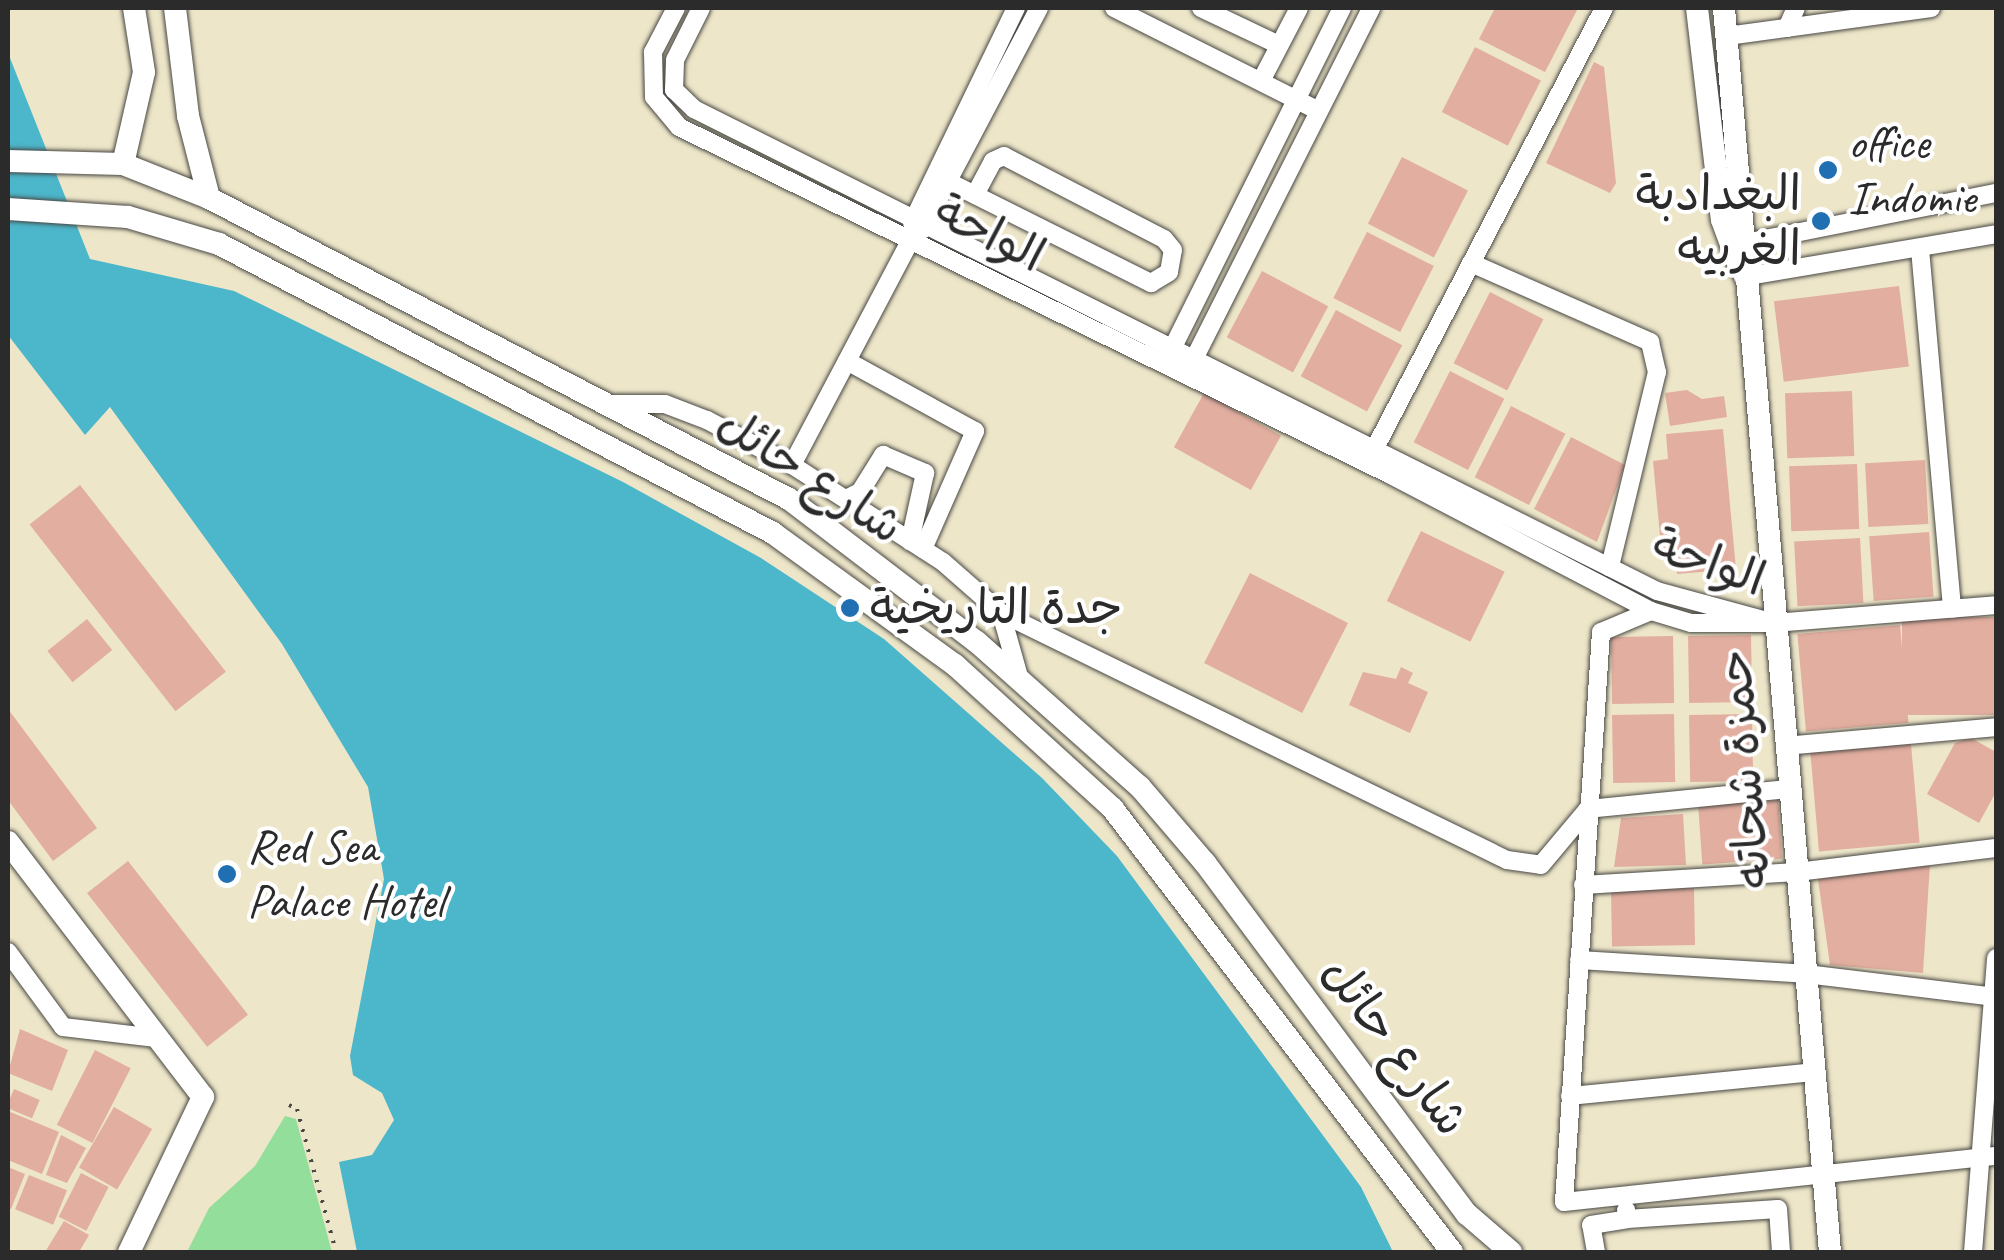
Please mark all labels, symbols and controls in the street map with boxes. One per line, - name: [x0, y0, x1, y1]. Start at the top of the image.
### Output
- place label: office Indomie: [1848, 113, 1976, 226]
- marker: office Indomie: [1817, 159, 1839, 181]
- place label: البغدادبة الغربيه: [1636, 164, 1801, 277]
- street label: الواحة: [925, 182, 1055, 284]
- marker: البغدادبة الغربيه: [1810, 210, 1832, 232]
- street label: شارع حائل: [707, 394, 913, 556]
- street label: الواحة: [1645, 516, 1773, 608]
- place label: جدة التاريخية: [870, 579, 1123, 637]
- marker: جدة التاريخية: [839, 597, 861, 619]
- street label: حمزة شحاته: [1705, 647, 1783, 891]
- place label: Red Sea Palace Hotel: [247, 817, 443, 930]
- marker: Red Sea Palace Hotel: [216, 863, 238, 885]
- street label: شارع حائل: [1309, 945, 1481, 1147]

